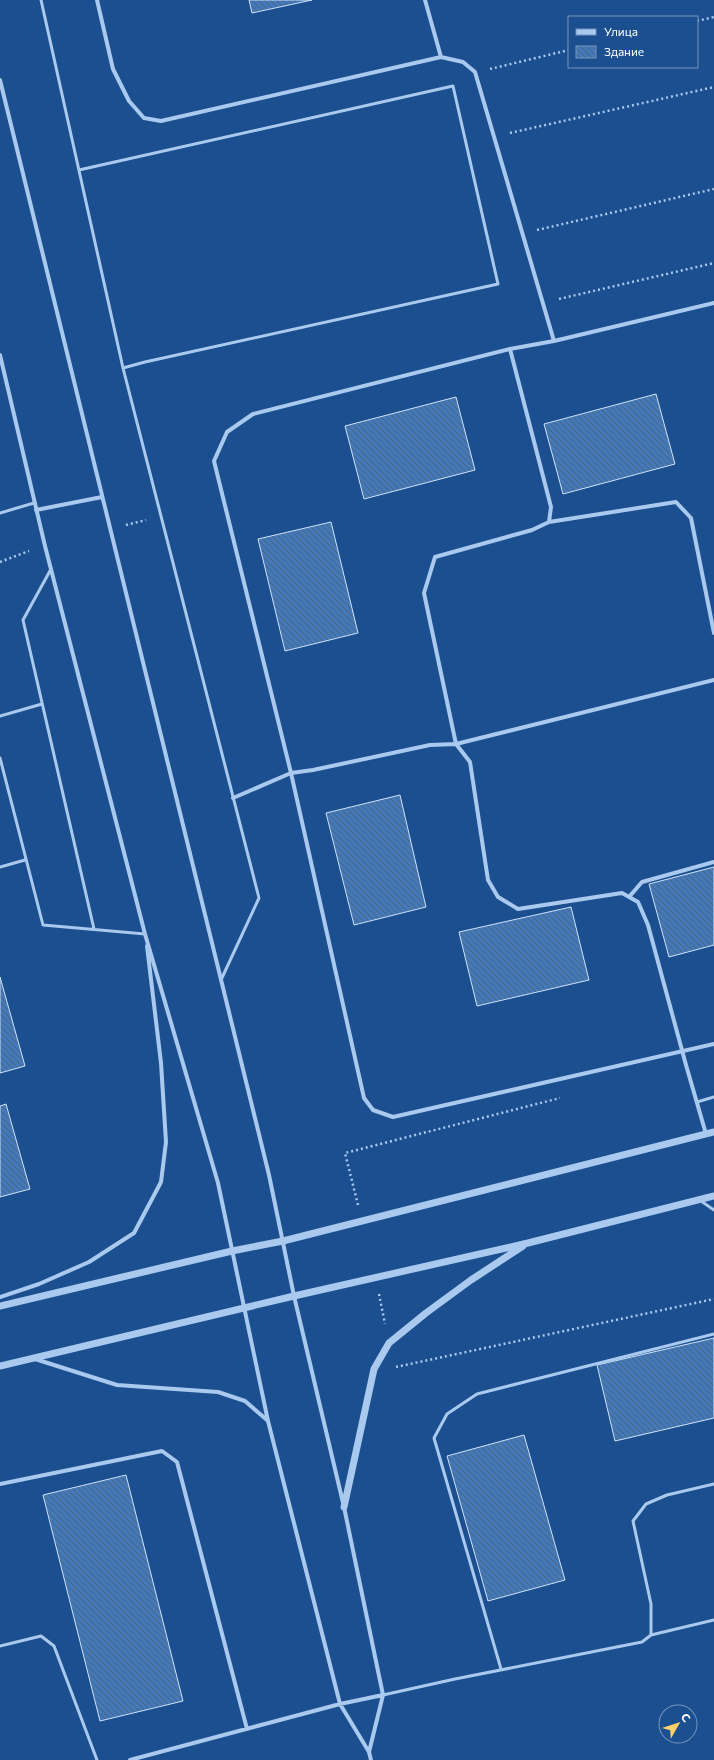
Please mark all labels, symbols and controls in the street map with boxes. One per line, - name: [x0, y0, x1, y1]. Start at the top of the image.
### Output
- legend: [568, 16, 698, 68]
- text: Улица: [604, 24, 638, 38]
- text: Здание: [604, 44, 644, 58]
- north arrow: [658, 1704, 698, 1744]
- text: С: [679, 1710, 694, 1725]

